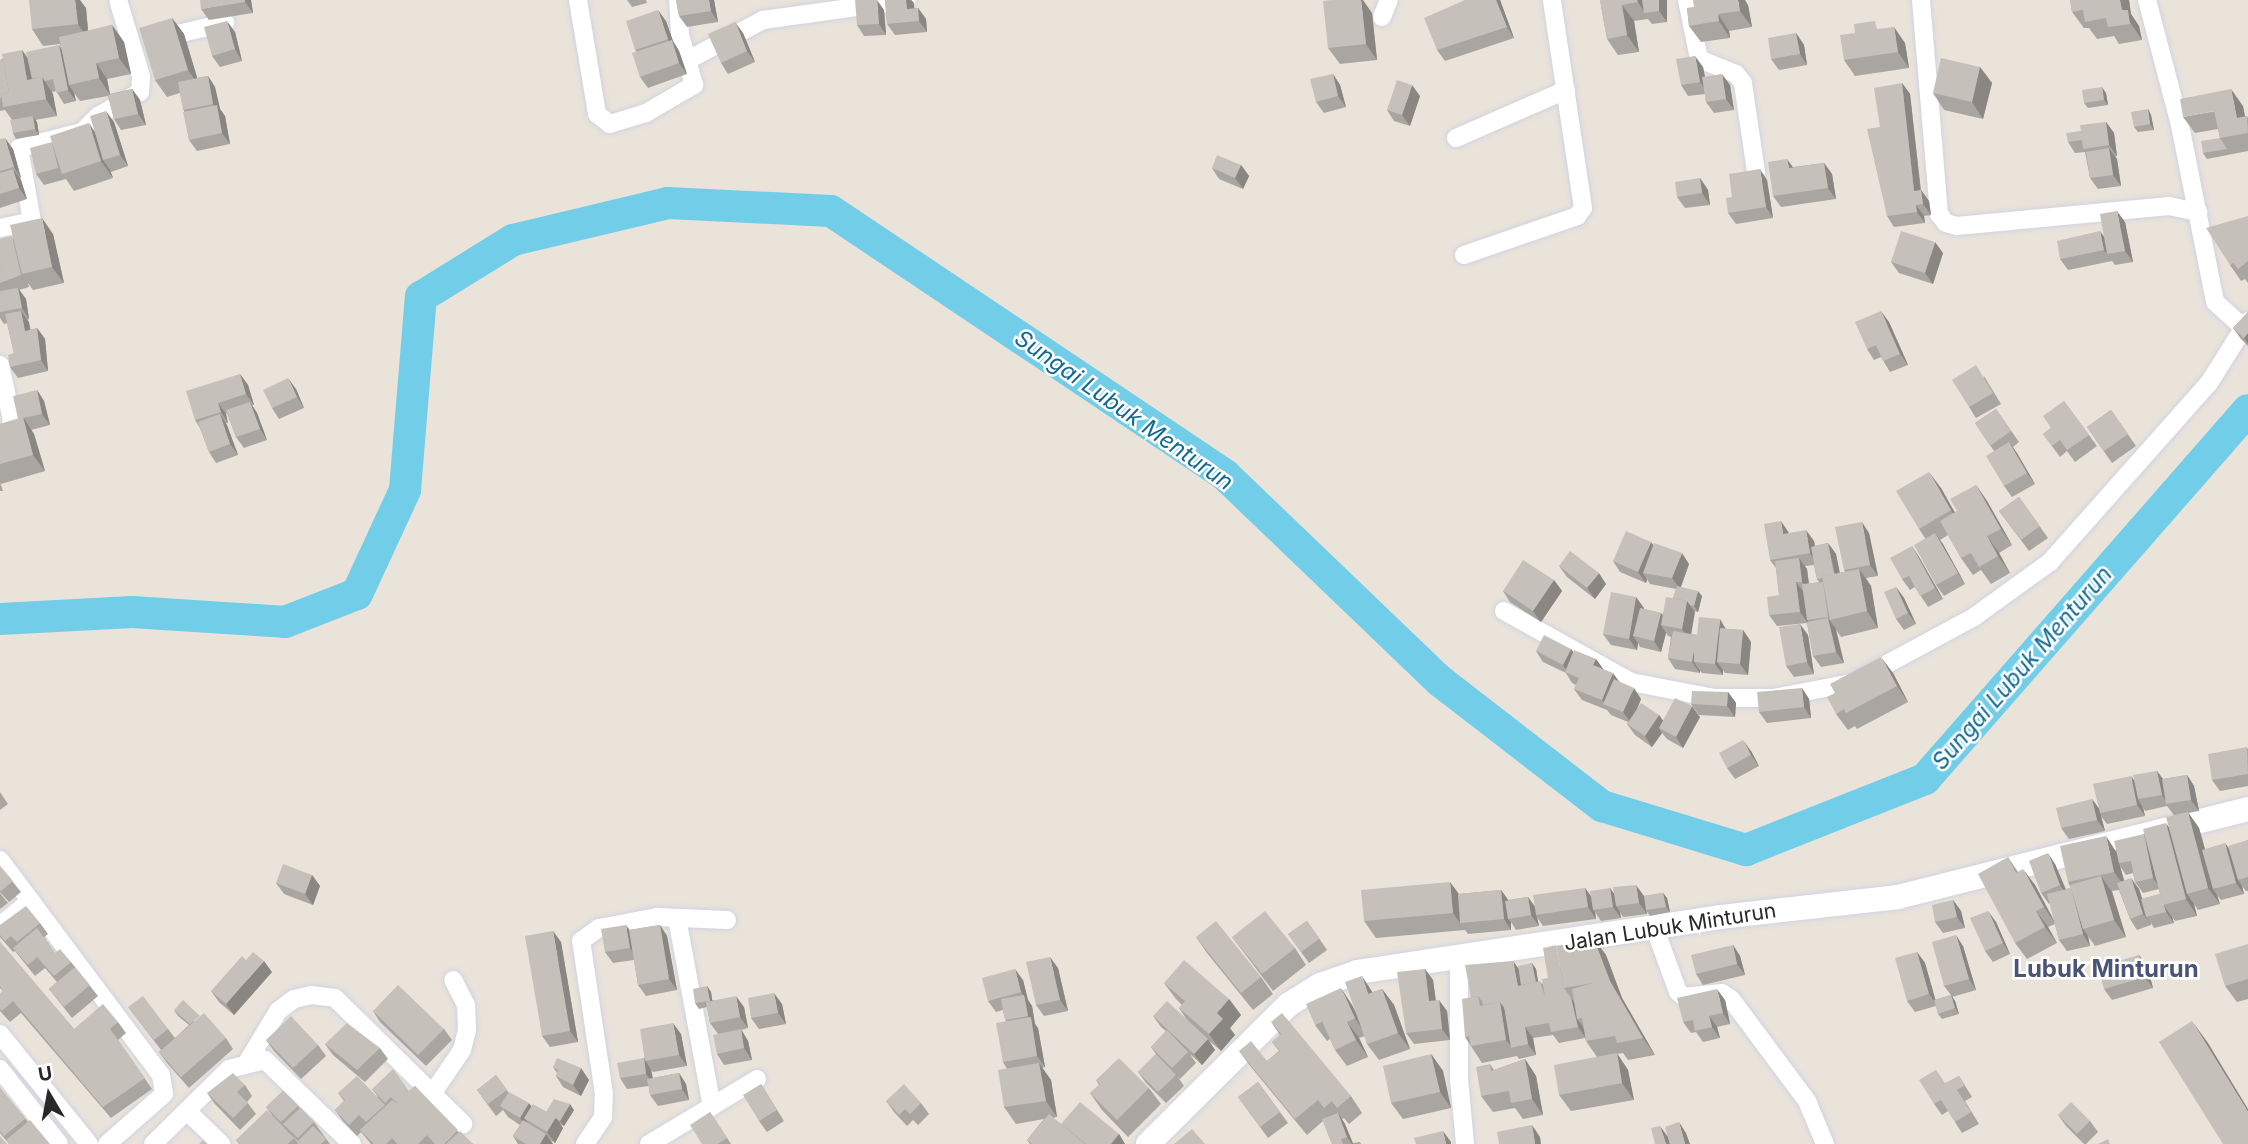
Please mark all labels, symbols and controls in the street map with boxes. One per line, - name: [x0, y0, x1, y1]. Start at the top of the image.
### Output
- water label: Sungai Lubuk Menturun: [1009, 324, 1239, 496]
- water label: Sungai Lubuk Menturun: [1926, 561, 2118, 775]
- street label: Jalan Lubuk Minturun: [1562, 898, 1778, 956]
- district label: Lubuk Minturun: [2013, 955, 2199, 983]
- north arrow: [14, 1060, 84, 1130]
- text: U: [36, 1061, 54, 1086]

